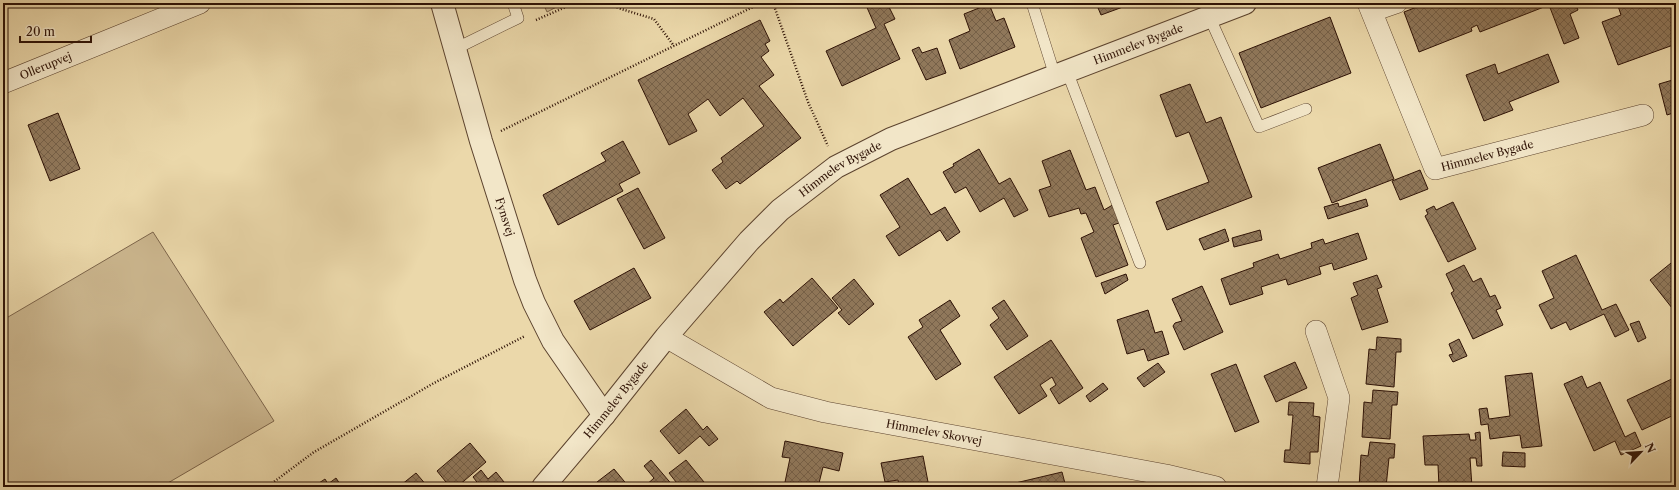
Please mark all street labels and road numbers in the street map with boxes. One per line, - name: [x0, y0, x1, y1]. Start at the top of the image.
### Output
- street label: Himmelev Bygade: [1091, 20, 1185, 68]
- street label: Ollerupvej: [18, 49, 74, 82]
- street label: Himmelev Bygade: [1439, 137, 1535, 174]
- street label: Himmelev Bygade: [796, 138, 884, 200]
- street label: Fynsvej: [492, 196, 518, 238]
- street label: Himmelev Bygade: [581, 358, 651, 441]
- street label: Himmelev Skovvej: [885, 416, 983, 448]

